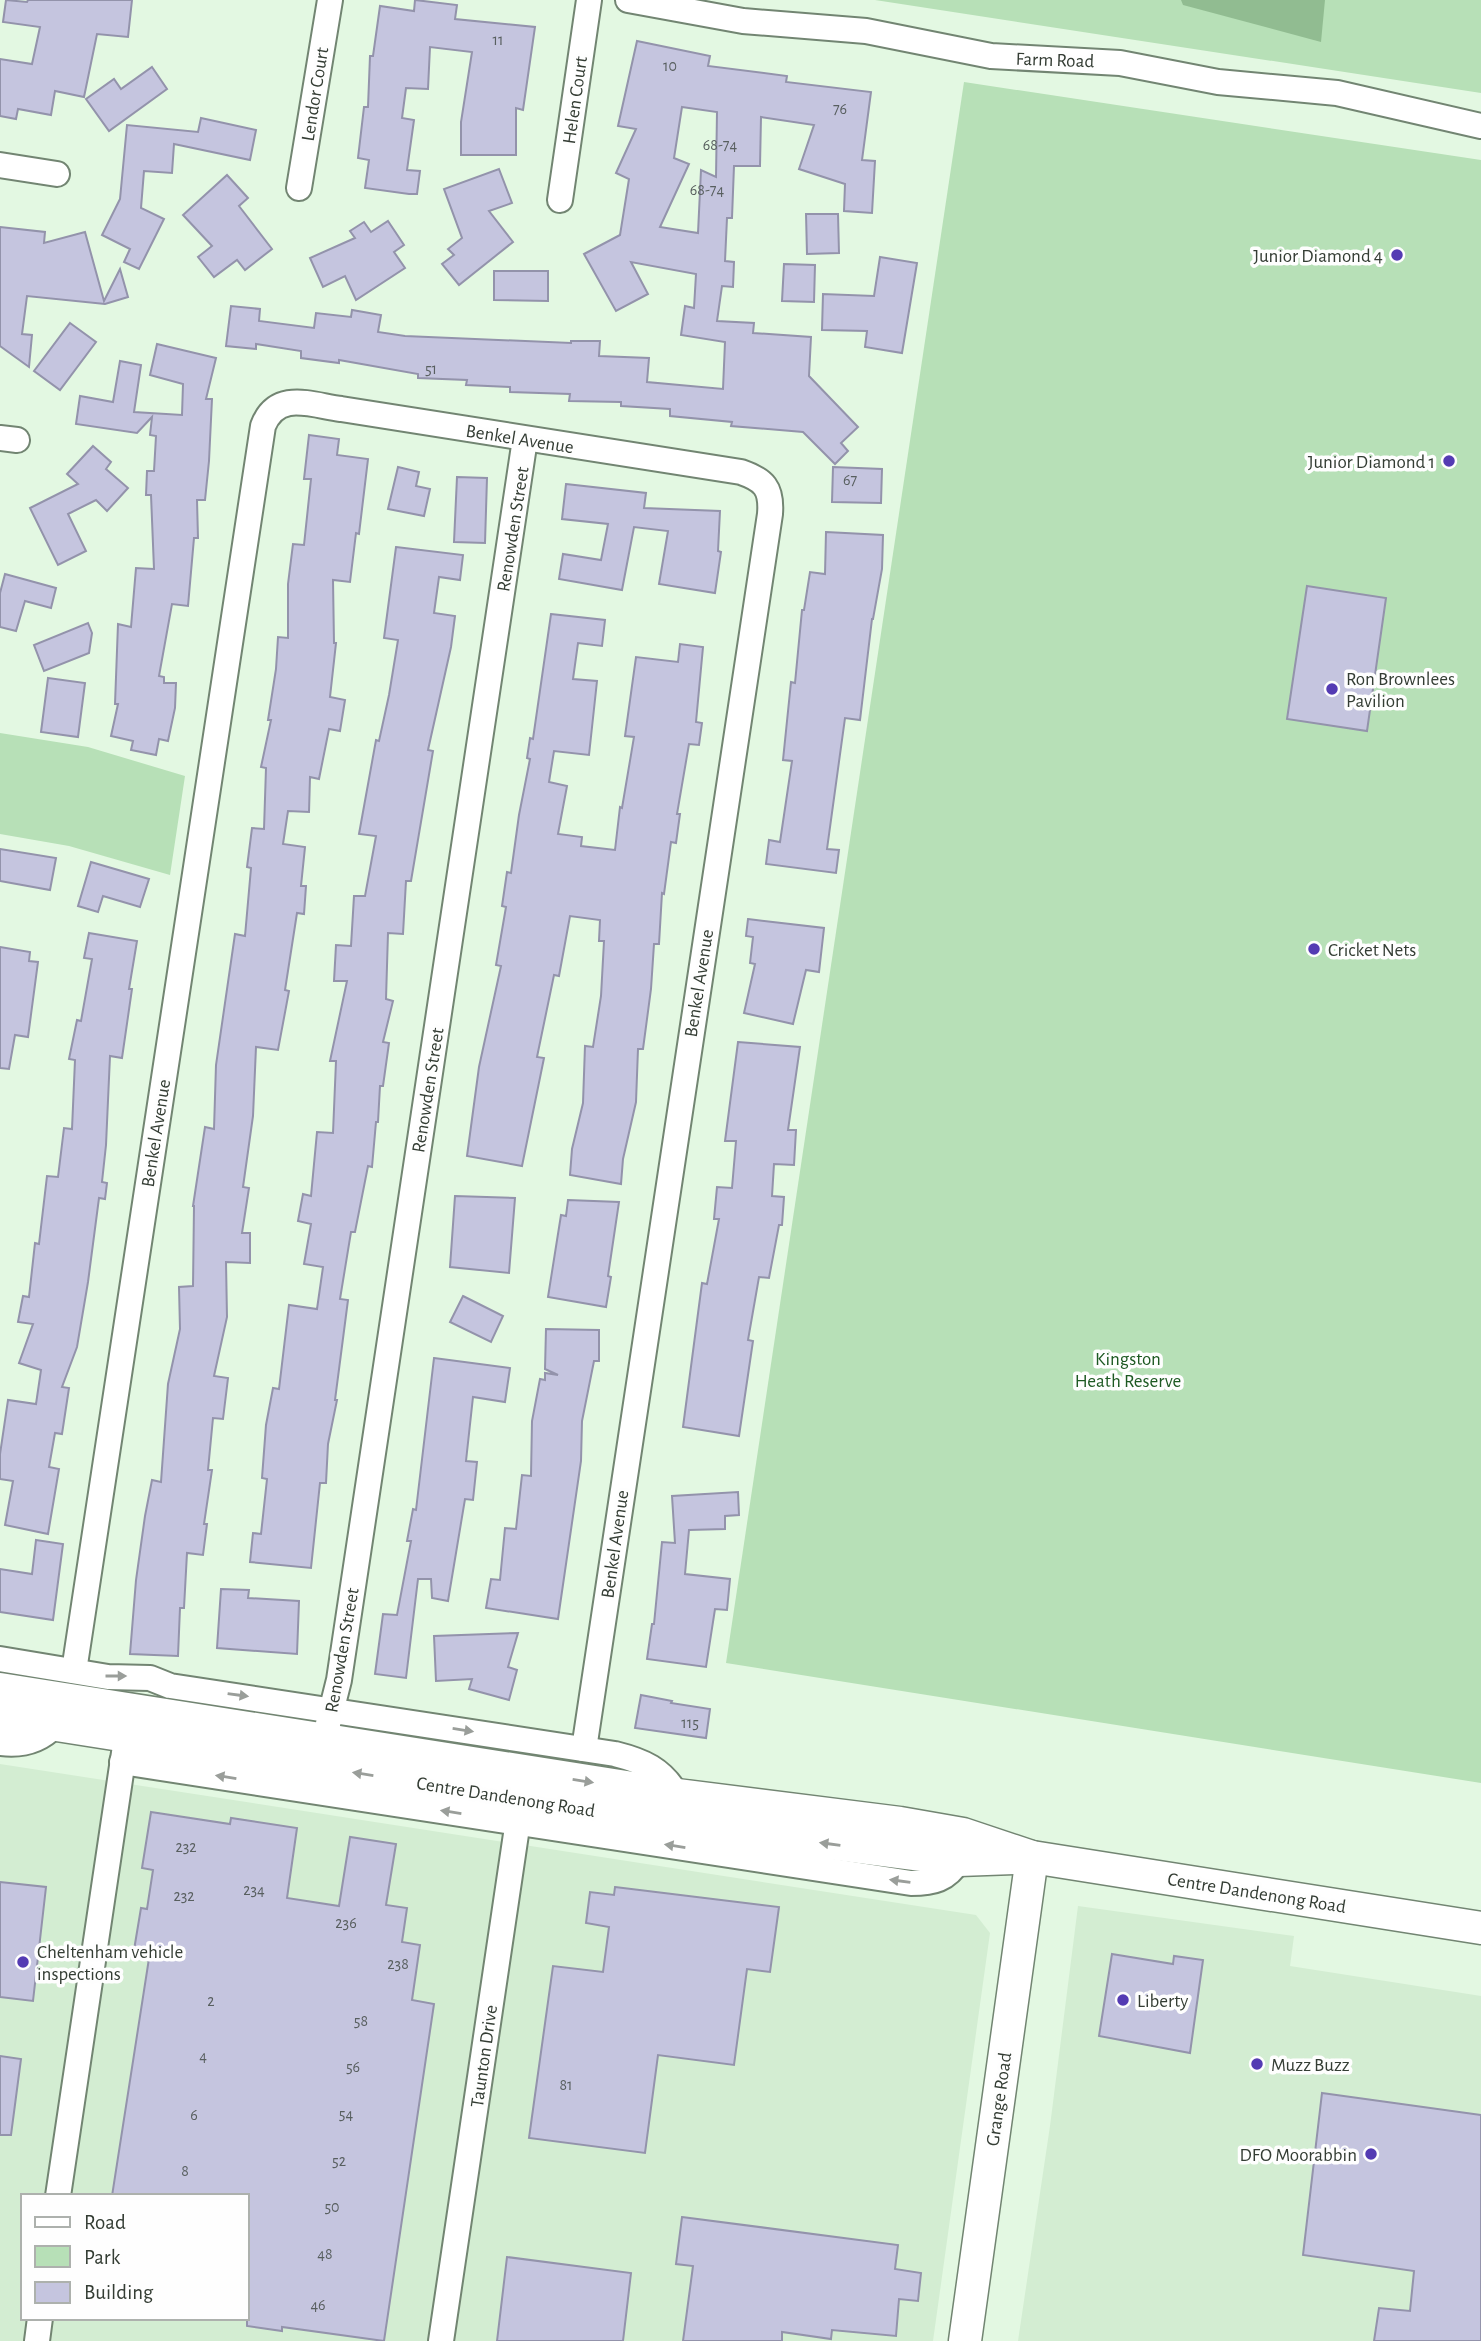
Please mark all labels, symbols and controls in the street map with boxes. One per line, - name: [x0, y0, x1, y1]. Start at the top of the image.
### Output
- house number: 11: [492, 32, 504, 48]
- street label: Lendor Court: [299, 46, 332, 143]
- street label: Farm Road: [1015, 50, 1095, 71]
- street label: Helen Court: [560, 55, 591, 145]
- house number: 10: [663, 58, 677, 74]
- house number: 76: [833, 101, 847, 117]
- house number: 68-74: [703, 137, 737, 153]
- house number: 68-74: [690, 182, 724, 198]
- place label: Junior Diamond 4: [1253, 247, 1383, 266]
- marker: Junior Diamond 4: [1389, 247, 1405, 263]
- house number: 51: [425, 361, 437, 377]
- street label: Benkel Avenue: [464, 422, 575, 457]
- place label: Junior Diamond 1: [1308, 453, 1435, 472]
- marker: Junior Diamond 1: [1441, 453, 1457, 469]
- street label: Renowden Street: [494, 465, 533, 593]
- house number: 67: [843, 472, 857, 488]
- place label: Ron Brownlees Pavilion: [1346, 670, 1455, 711]
- marker: Ron Brownlees Pavilion: [1324, 681, 1340, 697]
- street label: Benkel Avenue: [682, 928, 717, 1039]
- marker: Cricket Nets: [1306, 941, 1322, 957]
- place label: Cricket Nets: [1328, 941, 1416, 960]
- street label: Renowden Street: [409, 1026, 448, 1154]
- street label: Benkel Avenue: [139, 1078, 174, 1189]
- park label: Kingston Heath Reserve: [1075, 1350, 1181, 1391]
- street label: Benkel Avenue: [598, 1489, 632, 1599]
- street label: Renowden Street: [322, 1586, 363, 1714]
- one-way arrow: [105, 1670, 127, 1682]
- one-way arrow: [227, 1690, 249, 1701]
- house number: 115: [681, 1715, 699, 1731]
- one-way arrow: [452, 1725, 474, 1736]
- one-way arrow: [352, 1768, 374, 1779]
- one-way arrow: [215, 1771, 237, 1782]
- street label: Centre Dandenong Road: [415, 1774, 596, 1821]
- one-way arrow: [572, 1775, 594, 1786]
- one-way arrow: [439, 1806, 461, 1817]
- one-way arrow: [819, 1838, 841, 1849]
- house number: 232: [175, 1839, 197, 1855]
- one-way arrow: [664, 1840, 686, 1851]
- street label: Centre Dandenong Road: [1166, 1870, 1347, 1917]
- one-way arrow: [889, 1875, 911, 1886]
- house number: 234: [243, 1882, 265, 1898]
- house number: 232: [173, 1888, 195, 1904]
- house number: 236: [335, 1915, 357, 1931]
- place label: Cheltenham vehicle inspections: [37, 1943, 183, 1984]
- marker: Cheltenham vehicle inspections: [15, 1954, 31, 1970]
- house number: 238: [387, 1956, 409, 1972]
- marker: Liberty: [1115, 1992, 1131, 2008]
- place label: Liberty: [1137, 1992, 1188, 2011]
- house number: 2: [207, 1993, 215, 2009]
- street label: Taunton Drive: [468, 2004, 501, 2109]
- house number: 58: [354, 2013, 368, 2029]
- house number: 4: [199, 2048, 207, 2064]
- street label: Grange Road: [984, 2051, 1015, 2147]
- marker: Muzz Buzz: [1249, 2056, 1265, 2072]
- place label: Muzz Buzz: [1271, 2056, 1350, 2075]
- house number: 56: [346, 2059, 360, 2075]
- house number: 81: [559, 2077, 573, 2093]
- house number: 54: [339, 2106, 353, 2122]
- house number: 6: [190, 2107, 198, 2123]
- place label: DFO Moorabbin: [1240, 2146, 1357, 2165]
- marker: DFO Moorabbin: [1363, 2146, 1379, 2162]
- house number: 52: [332, 2153, 346, 2169]
- house number: 8: [181, 2163, 189, 2179]
- legend: [21, 2194, 248, 2320]
- house number: 50: [324, 2199, 340, 2215]
- text: Road: [84, 2212, 126, 2233]
- house number: 48: [317, 2246, 333, 2262]
- text: Park: [84, 2247, 121, 2268]
- text: Building: [84, 2282, 154, 2303]
- house number: 46: [310, 2297, 326, 2313]

